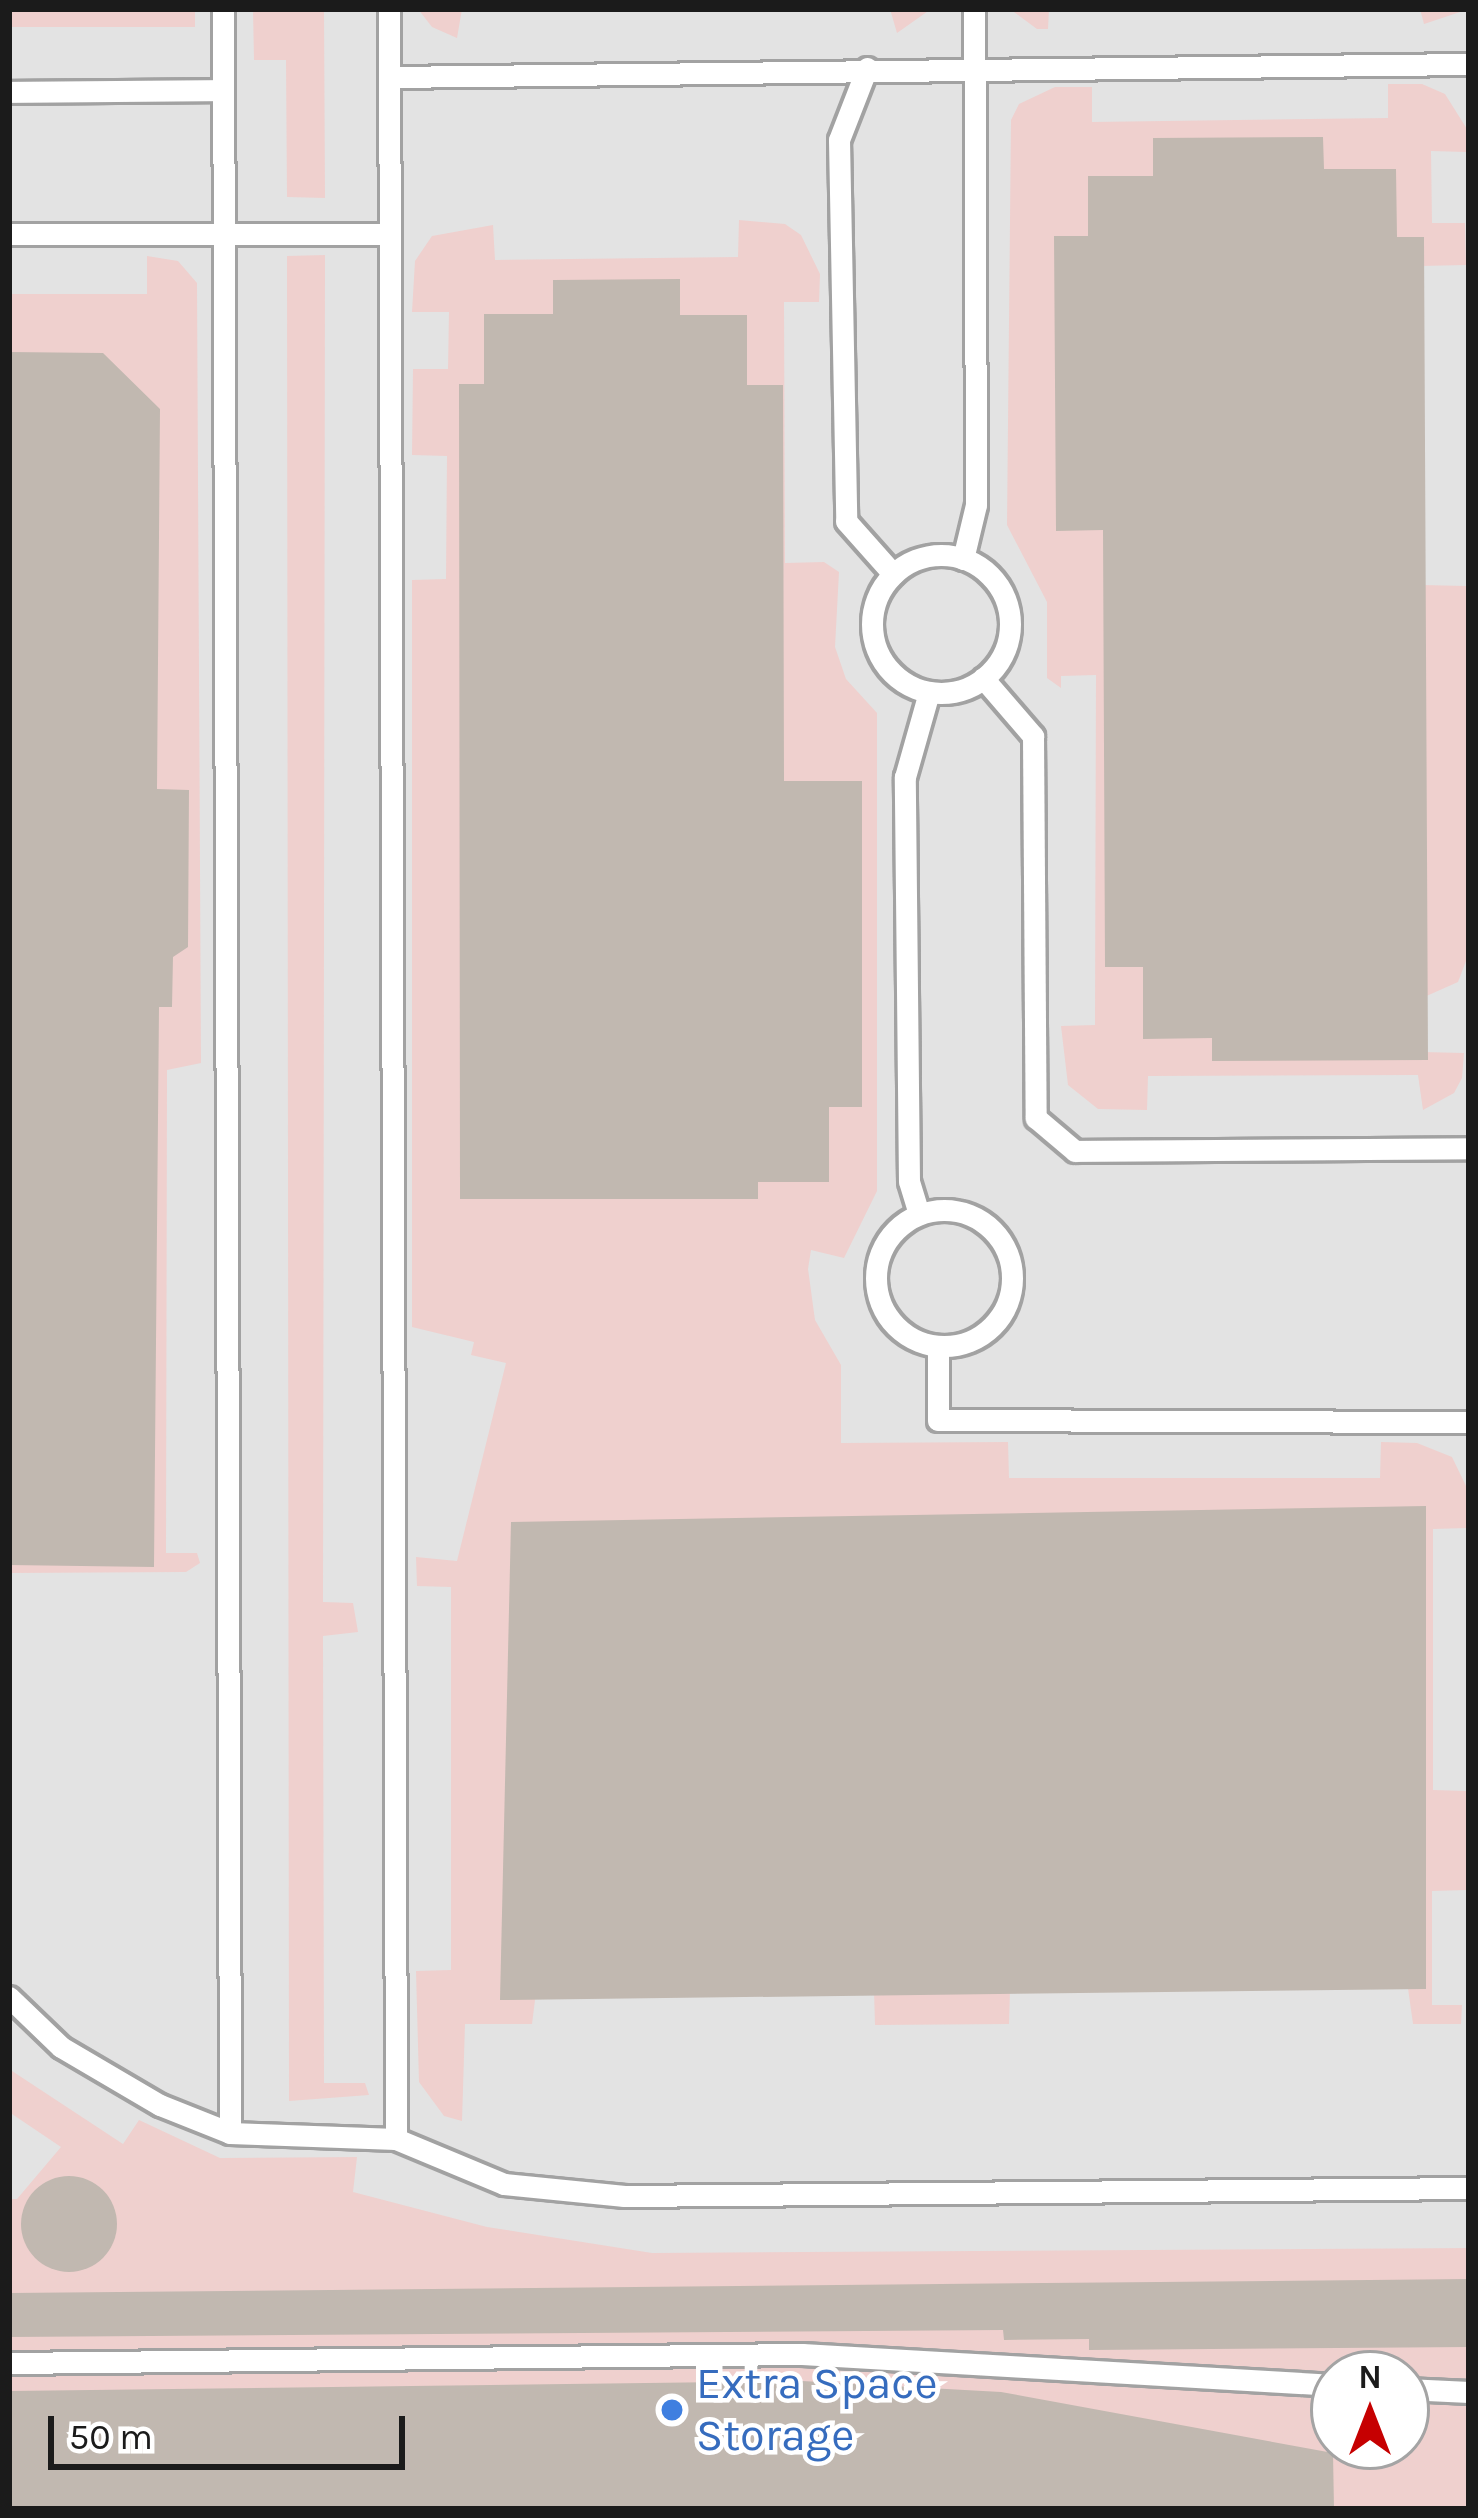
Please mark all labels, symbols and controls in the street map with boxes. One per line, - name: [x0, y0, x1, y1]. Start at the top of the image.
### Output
- north arrow: [1310, 2350, 1430, 2470]
- place label: Extra Space Storage: [696, 2357, 938, 2463]
- text: N: [1358, 2358, 1382, 2396]
- scale bar: [54, 2392, 411, 2466]
- marker: Extra Space Storage: [659, 2397, 685, 2423]
- text: 50 m: [69, 2416, 153, 2458]

